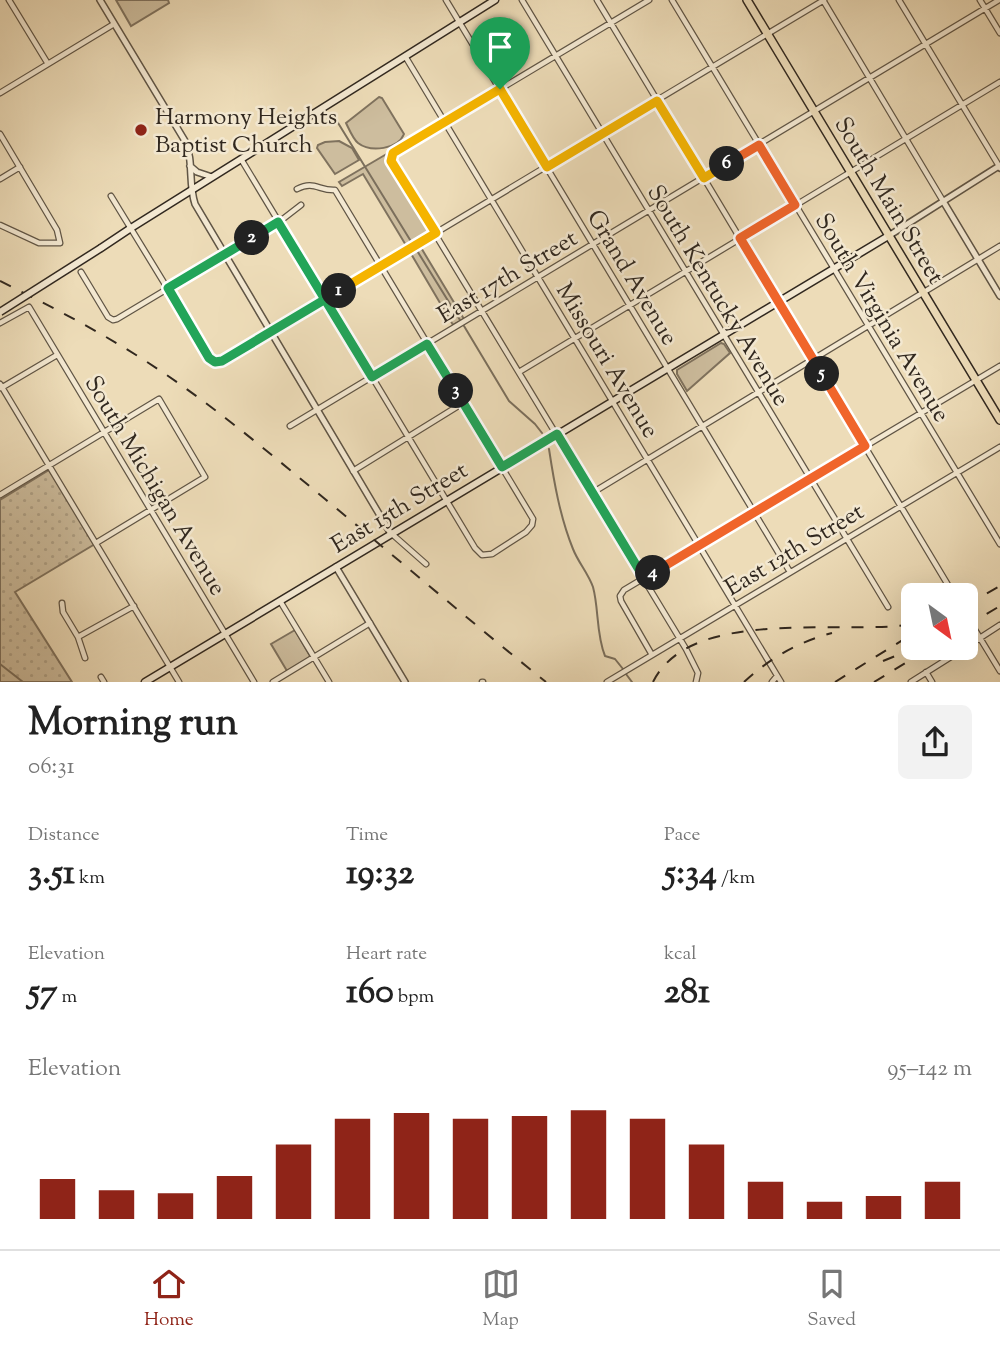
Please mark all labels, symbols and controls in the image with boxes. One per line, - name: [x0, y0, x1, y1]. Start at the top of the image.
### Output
- pin: [470, 17, 530, 89]
- icon: arrive: [481, 28, 519, 66]
- place label: Harmony Heights Baptist Church: [155, 101, 337, 163]
- street label: South Main Street: [825, 111, 952, 291]
- marker: Harmony Heights Baptist Church: [133, 122, 149, 138]
- pin: 6: [710, 146, 744, 182]
- text: 6: [722, 150, 731, 177]
- street label: South Kentucky Avenue: [638, 179, 797, 413]
- street label: Grand Avenue: [577, 204, 685, 352]
- street label: South Virginia Avenue: [805, 207, 957, 429]
- pin: 2: [234, 220, 270, 256]
- street label: East 17th Street: [432, 222, 584, 333]
- text: 2: [247, 224, 256, 251]
- pin: 1: [322, 274, 356, 308]
- text: 1: [335, 277, 342, 304]
- street label: Missouri Avenue: [546, 277, 666, 445]
- pin: 5: [804, 356, 840, 392]
- text: 5: [818, 360, 825, 387]
- street label: South Michigan Avenue: [75, 370, 234, 602]
- pin: 3: [438, 374, 474, 408]
- text: 3: [452, 377, 459, 404]
- street label: East 15th Street: [325, 454, 475, 563]
- street label: East 12th Street: [719, 496, 871, 606]
- pin: 4: [636, 556, 670, 590]
- text: 4: [648, 559, 657, 586]
- north arrow: [901, 583, 978, 660]
- map controls: [901, 583, 978, 660]
- text: Morning run: [28, 698, 238, 752]
- button: share: [898, 705, 972, 779]
- text: 06:31: [28, 751, 74, 784]
- text: Distance: [28, 822, 100, 849]
- text: Time: [346, 822, 388, 849]
- text: Pace: [664, 822, 700, 849]
- text: 3.51: [28, 849, 75, 900]
- text: 19:32: [346, 849, 414, 900]
- text: 5:34: [664, 849, 717, 900]
- text: km: [75, 865, 105, 892]
- text: /km: [717, 865, 755, 892]
- text: Elevation: [28, 941, 105, 968]
- text: Heart rate: [346, 941, 427, 968]
- text: kcal: [664, 941, 697, 968]
- text: 57: [28, 968, 58, 1019]
- text: 160: [346, 968, 394, 1019]
- text: 281: [664, 968, 710, 1019]
- text: m: [58, 984, 77, 1011]
- text: bpm: [394, 984, 434, 1011]
- text: Elevation: [28, 1053, 121, 1086]
- text: 95–142 m: [887, 1053, 972, 1086]
- tab: Home: [144, 1265, 194, 1334]
- tab: Map: [482, 1265, 520, 1334]
- tab: Saved: [807, 1265, 856, 1334]

